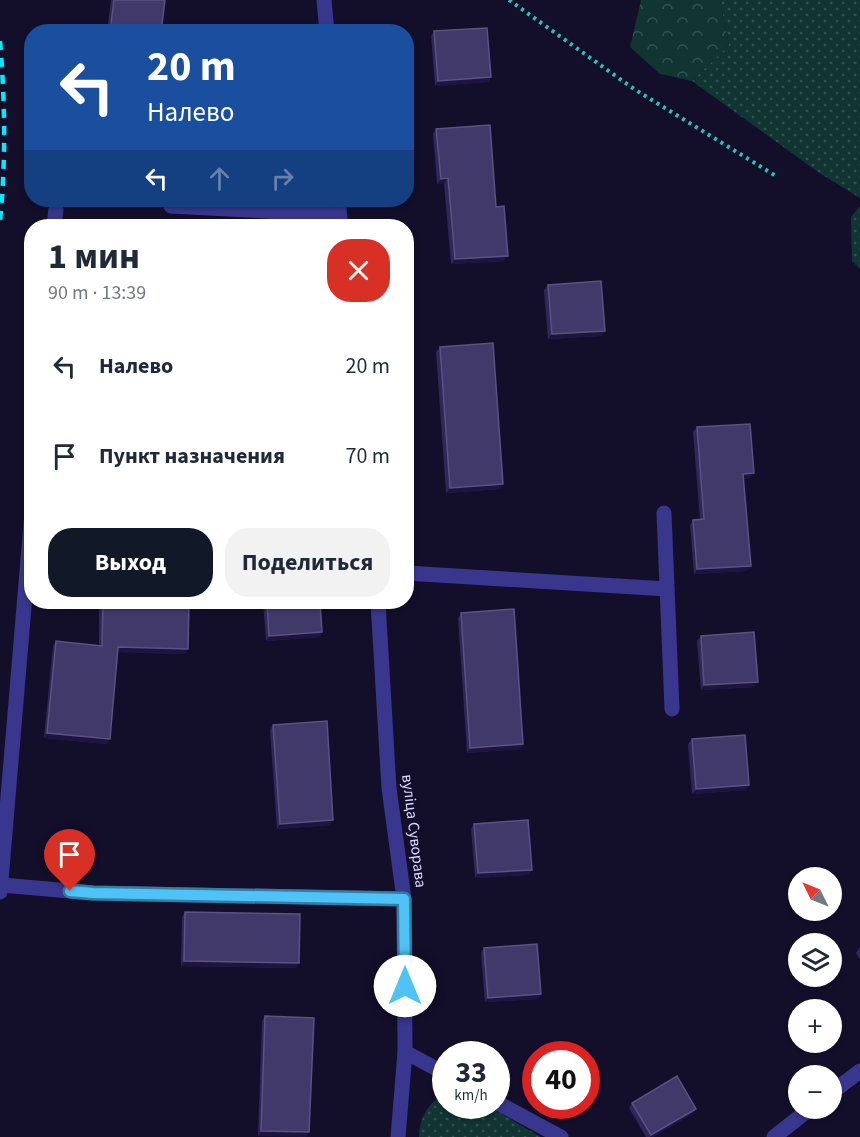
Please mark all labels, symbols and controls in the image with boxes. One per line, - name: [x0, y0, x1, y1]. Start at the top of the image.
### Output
- text: 20 m: [147, 37, 236, 97]
- icon: left: [48, 48, 126, 126]
- text: Налево: [147, 93, 234, 132]
- icon: left: [140, 162, 173, 195]
- icon: ahead: [203, 162, 236, 195]
- icon: right: [266, 162, 299, 195]
- text: 1 мин: [48, 231, 140, 282]
- button: close: [327, 239, 390, 302]
- text: 90 m · 13:39: [48, 279, 146, 307]
- icon: left: [48, 350, 81, 383]
- text: Налево: [99, 350, 173, 382]
- text: 20 m: [345, 350, 390, 382]
- icon: arrive: [48, 440, 81, 473]
- text: Пункт назначения: [99, 440, 285, 472]
- text: 70 m: [345, 440, 390, 472]
- button: Выход: [48, 528, 213, 597]
- button: Поделиться: [225, 528, 390, 597]
- street label: вуліца Суворава: [396, 773, 432, 889]
- pin: [44, 829, 95, 891]
- icon: arrive: [53, 838, 86, 871]
- north arrow: [788, 867, 842, 921]
- map controls: [788, 867, 842, 1119]
- button: layers: [788, 933, 842, 987]
- position arrow: [373, 954, 437, 1018]
- button: +: [788, 999, 842, 1053]
- speed limit sign: 40: [522, 1041, 600, 1119]
- text: 33: [455, 1051, 487, 1094]
- button: −: [788, 1065, 842, 1119]
- text: km/h: [454, 1085, 488, 1106]

